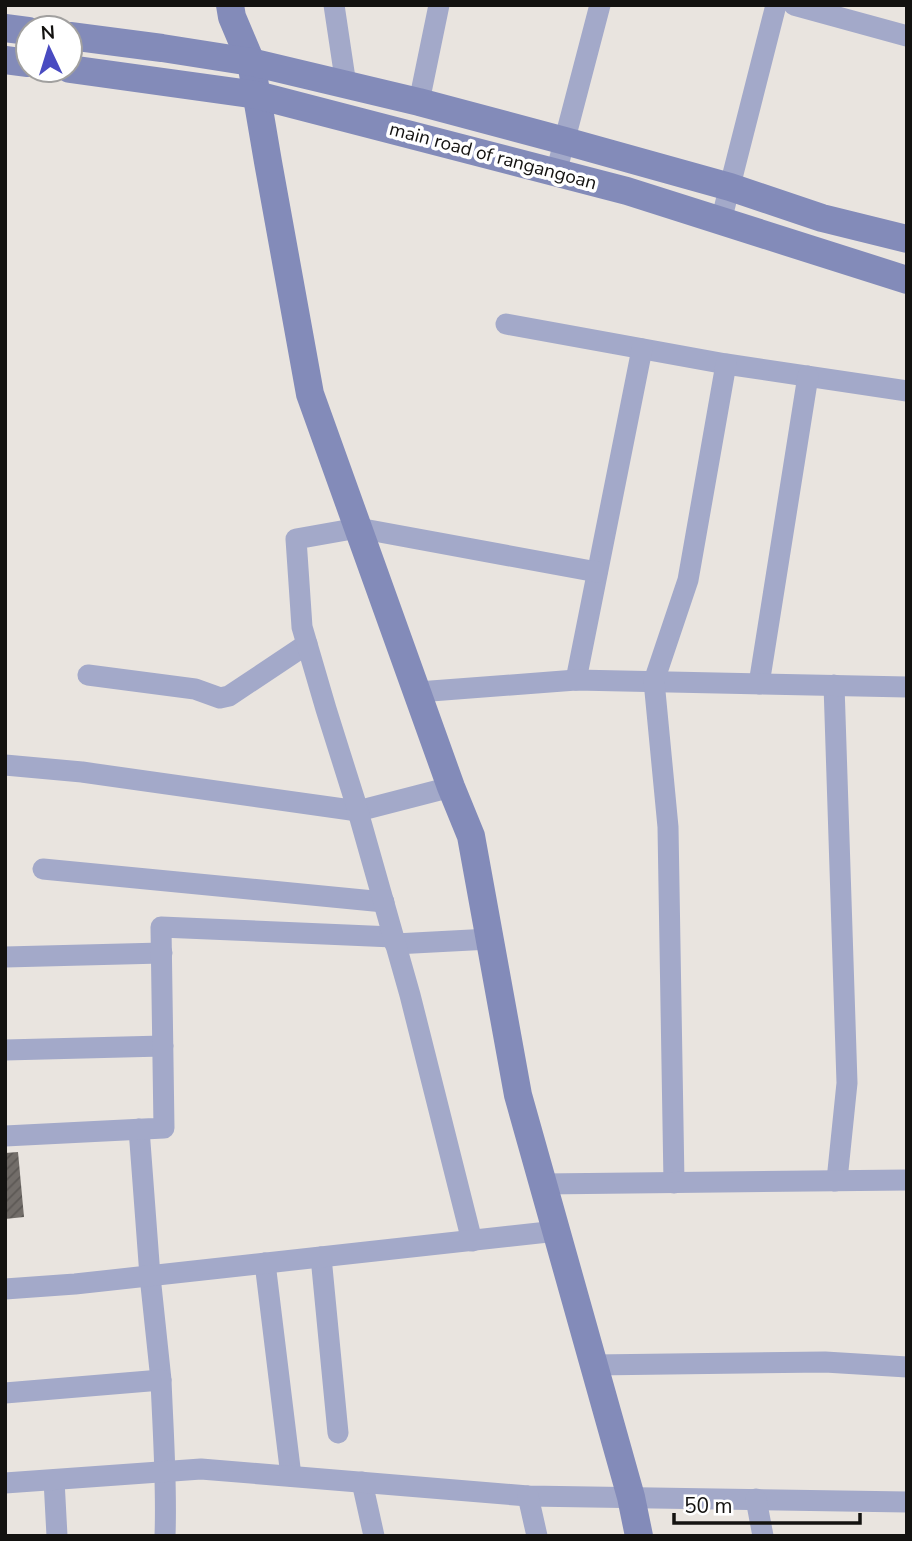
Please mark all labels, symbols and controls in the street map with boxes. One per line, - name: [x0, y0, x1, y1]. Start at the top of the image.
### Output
- north arrow: [14, 14, 84, 84]
- text: N: [40, 20, 56, 47]
- street label: main road of rangangoan: [387, 116, 599, 196]
- scale bar: [674, 1482, 860, 1526]
- text: 50 m: [684, 1492, 733, 1520]

